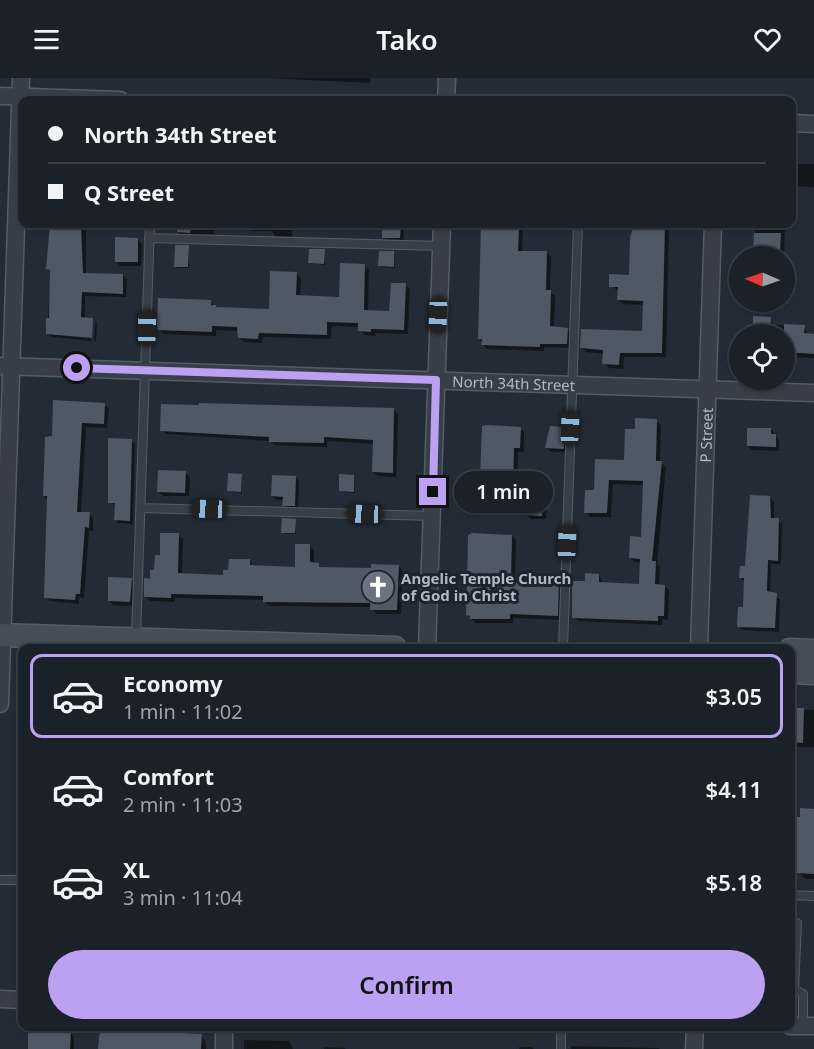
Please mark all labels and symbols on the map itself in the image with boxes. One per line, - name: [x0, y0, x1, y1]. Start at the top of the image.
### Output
- north arrow: [729, 246, 795, 312]
- car: [428, 297, 448, 333]
- car: [138, 310, 156, 346]
- route start: [63, 354, 90, 381]
- street label: North 34th Street: [452, 371, 576, 395]
- street label: P Street: [695, 407, 717, 463]
- car: [560, 410, 580, 446]
- callout: 1 min: [454, 471, 553, 513]
- route end: [419, 478, 446, 505]
- car: [191, 499, 227, 519]
- car: [347, 504, 383, 524]
- car: [557, 525, 577, 561]
- place label: Angelic Temple Church of God in Christ: [401, 568, 571, 605]
- church icon: Angelic Temple Church of God in Christ: [360, 569, 396, 605]

